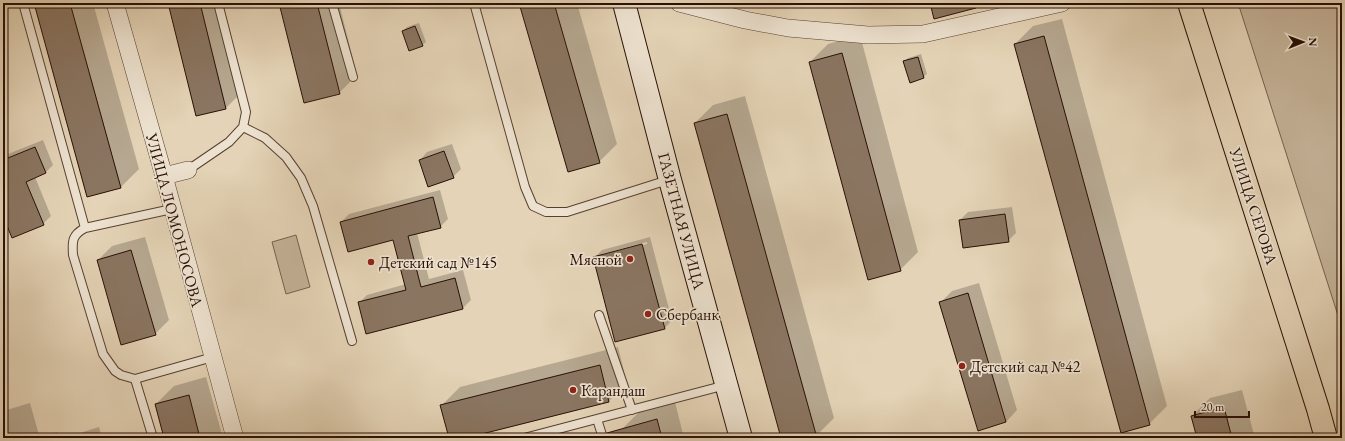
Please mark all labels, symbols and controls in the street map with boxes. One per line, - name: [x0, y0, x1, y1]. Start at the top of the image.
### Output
- north arrow: [1283, 22, 1323, 62]
- text: N: [1306, 37, 1320, 46]
- street label: УЛИЦА ЛОМОНОСОВА: [141, 130, 208, 310]
- street label: УЛИЦА СЕРОВА: [1224, 144, 1283, 268]
- street label: ГАЗЕТНАЯ УЛИЦА: [653, 150, 710, 293]
- place label: Мясной: [569, 249, 623, 270]
- place label: Детский сад №145: [379, 252, 497, 273]
- marker: Мясной: [625, 254, 635, 264]
- marker: Детский сад №145: [366, 257, 376, 267]
- place label: Сбербанк: [656, 304, 719, 325]
- marker: Сбербанк: [643, 309, 653, 319]
- place label: Детский сад №42: [970, 356, 1081, 377]
- marker: Детский сад №42: [957, 361, 967, 371]
- place label: Карандаш: [581, 380, 645, 401]
- marker: Карандаш: [568, 385, 578, 395]
- scale bar: [1195, 393, 1249, 419]
- text: 20 m: [1201, 399, 1225, 415]

